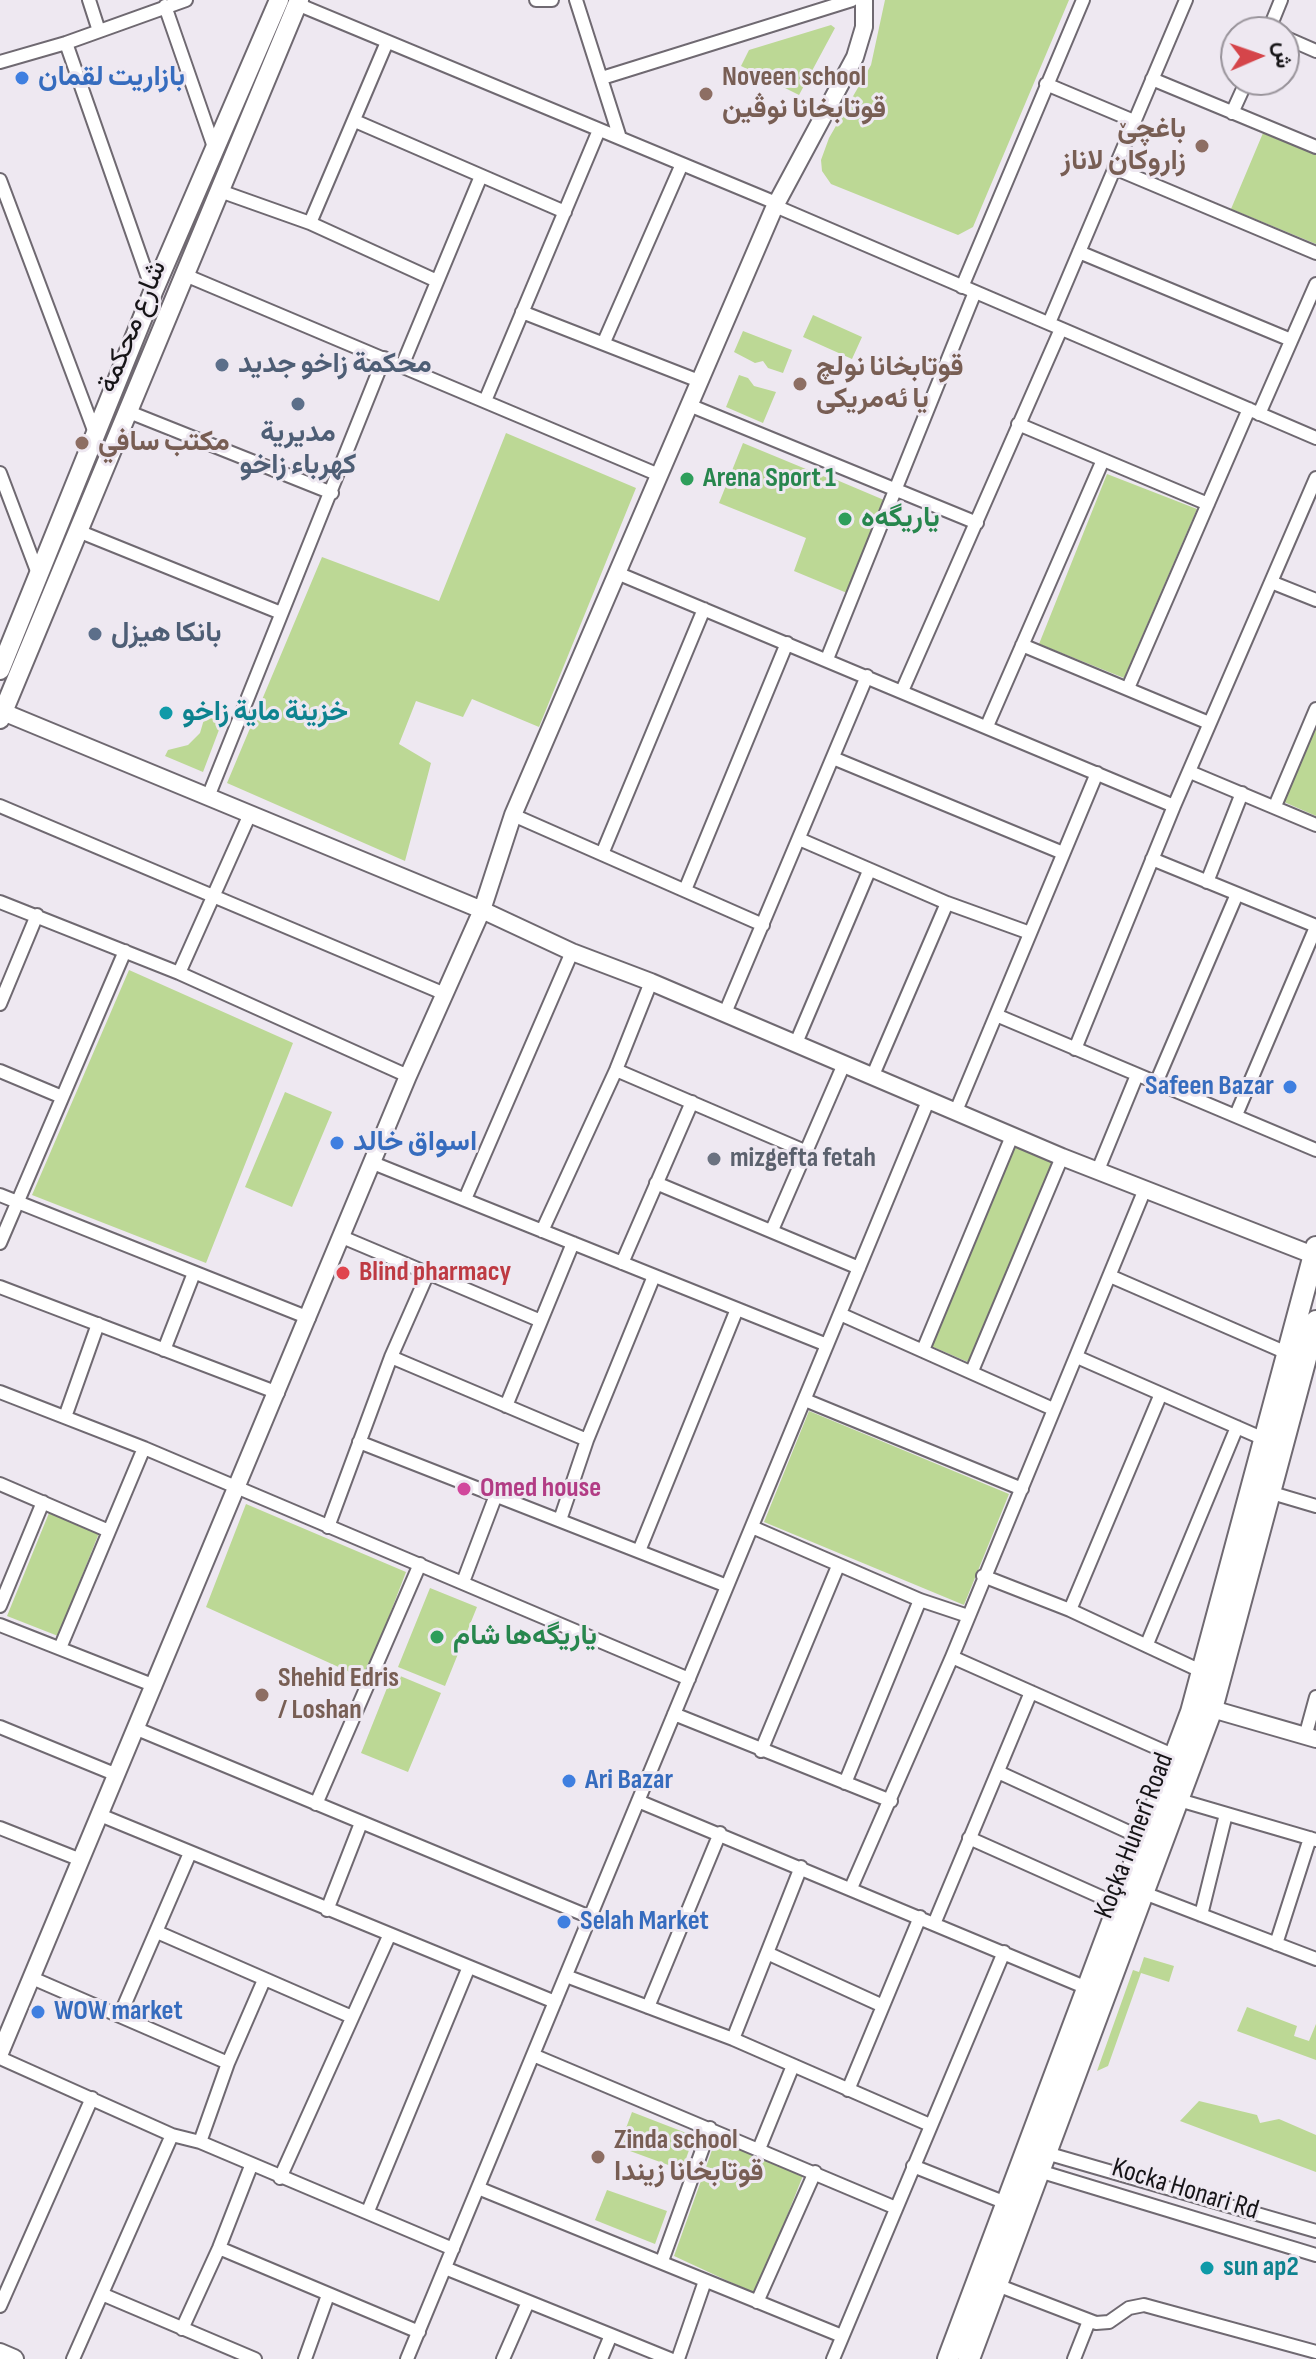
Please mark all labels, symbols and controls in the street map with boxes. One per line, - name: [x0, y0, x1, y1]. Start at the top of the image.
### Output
- north arrow: [1220, 16, 1300, 96]
- text: ش: [1269, 42, 1296, 69]
- place label: بازاريت لقمان: [38, 61, 185, 95]
- place label: Noveen school قوتابخانا نوڤين: [722, 61, 886, 127]
- marker: بازاريت لقمان: [13, 69, 31, 87]
- marker: Noveen school قوتابخانا نوڤين: [697, 85, 715, 103]
- place label: باغچێ زاروكان لاناز: [1061, 113, 1186, 179]
- marker: باغچێ زاروكان لاناز: [1193, 137, 1211, 155]
- street label: شارع محكمة: [91, 256, 175, 398]
- place label: محكمة زاخو جديد: [238, 348, 432, 382]
- place label: قوتابخانا نولچ يا ئەمريكى: [816, 351, 963, 417]
- marker: محكمة زاخو جديد: [213, 356, 231, 374]
- marker: قوتابخانا نولچ يا ئەمريكى: [791, 375, 809, 393]
- marker: مديرية كهرباء زاخو: [289, 395, 307, 413]
- place label: مديرية كهرباء زاخو: [240, 417, 356, 483]
- place label: مكتب سافي: [98, 426, 230, 460]
- marker: مكتب سافي: [73, 434, 91, 452]
- place label: Arena Sport 1: [703, 462, 836, 496]
- marker: Arena Sport 1: [678, 470, 696, 488]
- place label: یاریگه‌ه: [861, 502, 940, 536]
- marker: یاریگه‌ه: [836, 510, 854, 528]
- place label: بانکا هیزل: [111, 617, 222, 651]
- marker: بانکا هیزل: [86, 625, 104, 643]
- place label: خزينة ماية زاخو: [182, 696, 348, 730]
- marker: خزينة ماية زاخو: [157, 704, 175, 722]
- place label: Safeen Bazar: [1145, 1070, 1274, 1104]
- marker: Safeen Bazar: [1281, 1078, 1299, 1096]
- place label: اسواق خالد: [353, 1126, 477, 1160]
- marker: اسواق خالد: [328, 1134, 346, 1152]
- place label: mizgefta fetah: [730, 1142, 876, 1176]
- marker: mizgefta fetah: [705, 1150, 723, 1168]
- place label: Blind pharmacy: [359, 1256, 511, 1290]
- marker: Blind pharmacy: [334, 1264, 352, 1282]
- place label: Omed house: [480, 1472, 601, 1506]
- marker: Omed house: [455, 1480, 473, 1498]
- place label: ياريگه‌ها شام: [453, 1620, 597, 1654]
- marker: ياريگه‌ها شام: [428, 1628, 446, 1646]
- place label: Shehid Edris / Loshan: [278, 1662, 399, 1728]
- marker: Shehid Edris / Loshan: [253, 1686, 271, 1704]
- street label: Koçka Hunerî Road: [1088, 1749, 1182, 1923]
- place label: Ari Bazar: [585, 1764, 673, 1798]
- marker: Ari Bazar: [560, 1772, 578, 1790]
- place label: Selah Market: [580, 1905, 709, 1939]
- marker: Selah Market: [555, 1913, 573, 1931]
- place label: WOW market: [54, 1995, 183, 2029]
- marker: WOW market: [29, 2003, 47, 2021]
- place label: Zinda school قوتابخانا زیندا: [614, 2124, 764, 2190]
- marker: Zinda school قوتابخانا زیندا: [589, 2148, 607, 2166]
- street label: Kocka Honari Rd: [1108, 2152, 1262, 2228]
- place label: sun ap2: [1223, 2251, 1299, 2285]
- marker: sun ap2: [1198, 2259, 1216, 2277]

